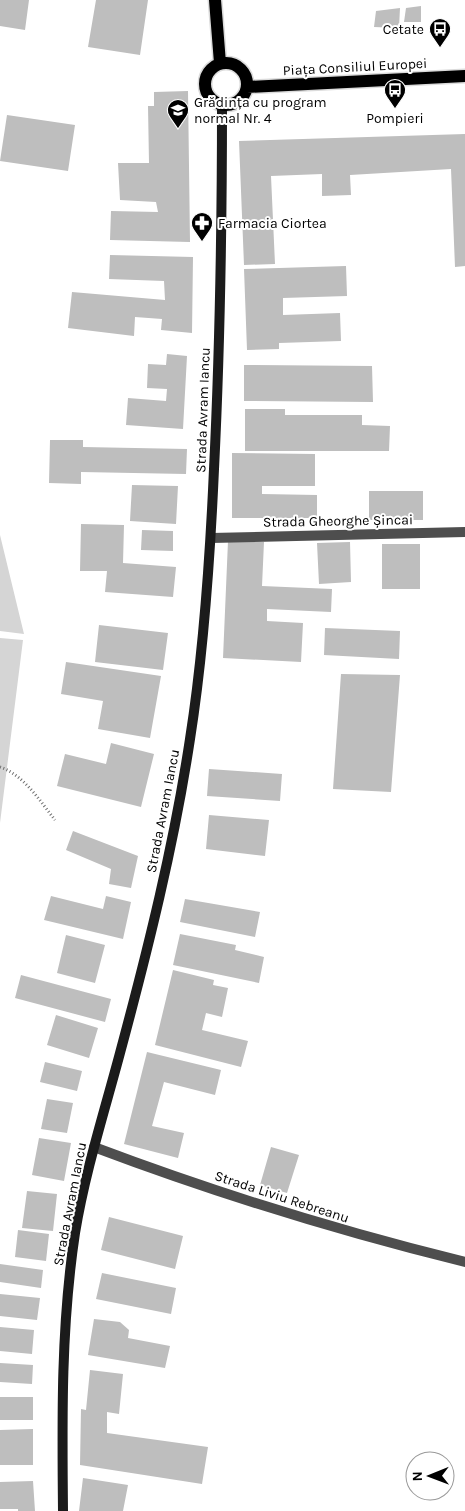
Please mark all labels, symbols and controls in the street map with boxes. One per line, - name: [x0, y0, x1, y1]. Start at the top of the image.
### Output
- bus stop icon: Cetate: [428, 17, 452, 48]
- place label: Cetate: [383, 21, 424, 38]
- street label: Piața Consiliul Europei: [282, 55, 428, 79]
- bus stop icon: Pompieri: [383, 78, 407, 109]
- place label: Grădința cu program normal Nr. 4: [194, 94, 327, 127]
- school or university icon: Grădința cu program normal Nr. 4: [166, 98, 190, 129]
- place label: Pompieri: [366, 110, 424, 127]
- pharmacy icon: Farmacia Ciortea: [190, 211, 214, 242]
- place label: Farmacia Ciortea: [218, 215, 327, 232]
- street label: Strada Avram Iancu: [192, 347, 214, 473]
- street label: Strada Gheorghe Șincai: [263, 511, 413, 531]
- street label: Strada Avram Iancu: [143, 748, 183, 874]
- street label: Strada Avram Iancu: [50, 1141, 90, 1267]
- street label: Strada Liviu Rebreanu: [213, 1167, 351, 1227]
- north arrow: [405, 1451, 455, 1501]
- text: N: [409, 1471, 426, 1481]

